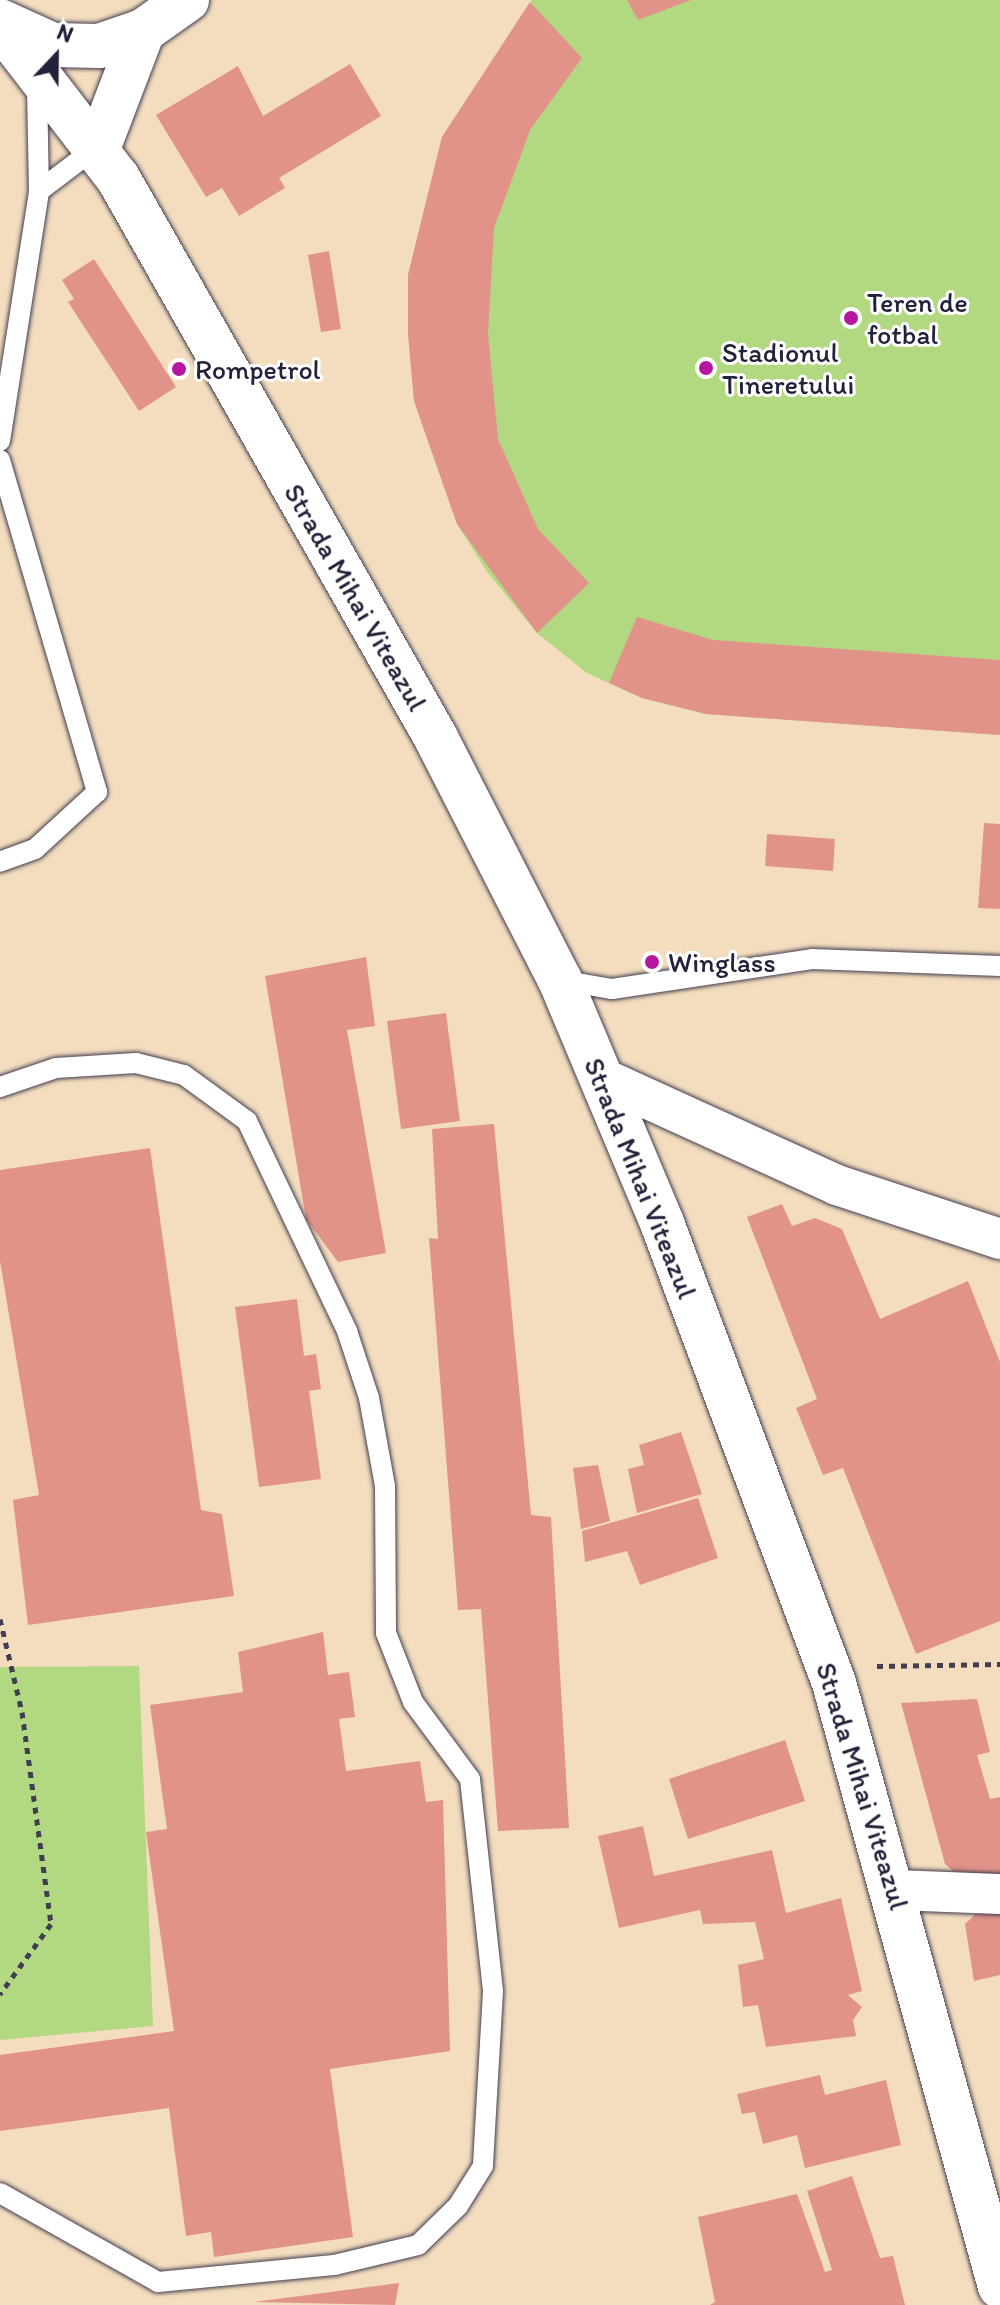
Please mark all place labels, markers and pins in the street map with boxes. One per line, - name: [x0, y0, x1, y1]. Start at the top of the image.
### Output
- place label: Teren de fotbal: [867, 285, 968, 351]
- marker: Teren de fotbal: [842, 309, 860, 327]
- place label: Stadionul Tineretului: [722, 335, 854, 401]
- place label: Rompetrol: [195, 352, 321, 386]
- marker: Stadionul Tineretului: [697, 359, 715, 377]
- marker: Rompetrol: [170, 360, 188, 378]
- place label: Winglass: [668, 945, 776, 979]
- marker: Winglass: [643, 953, 661, 971]

